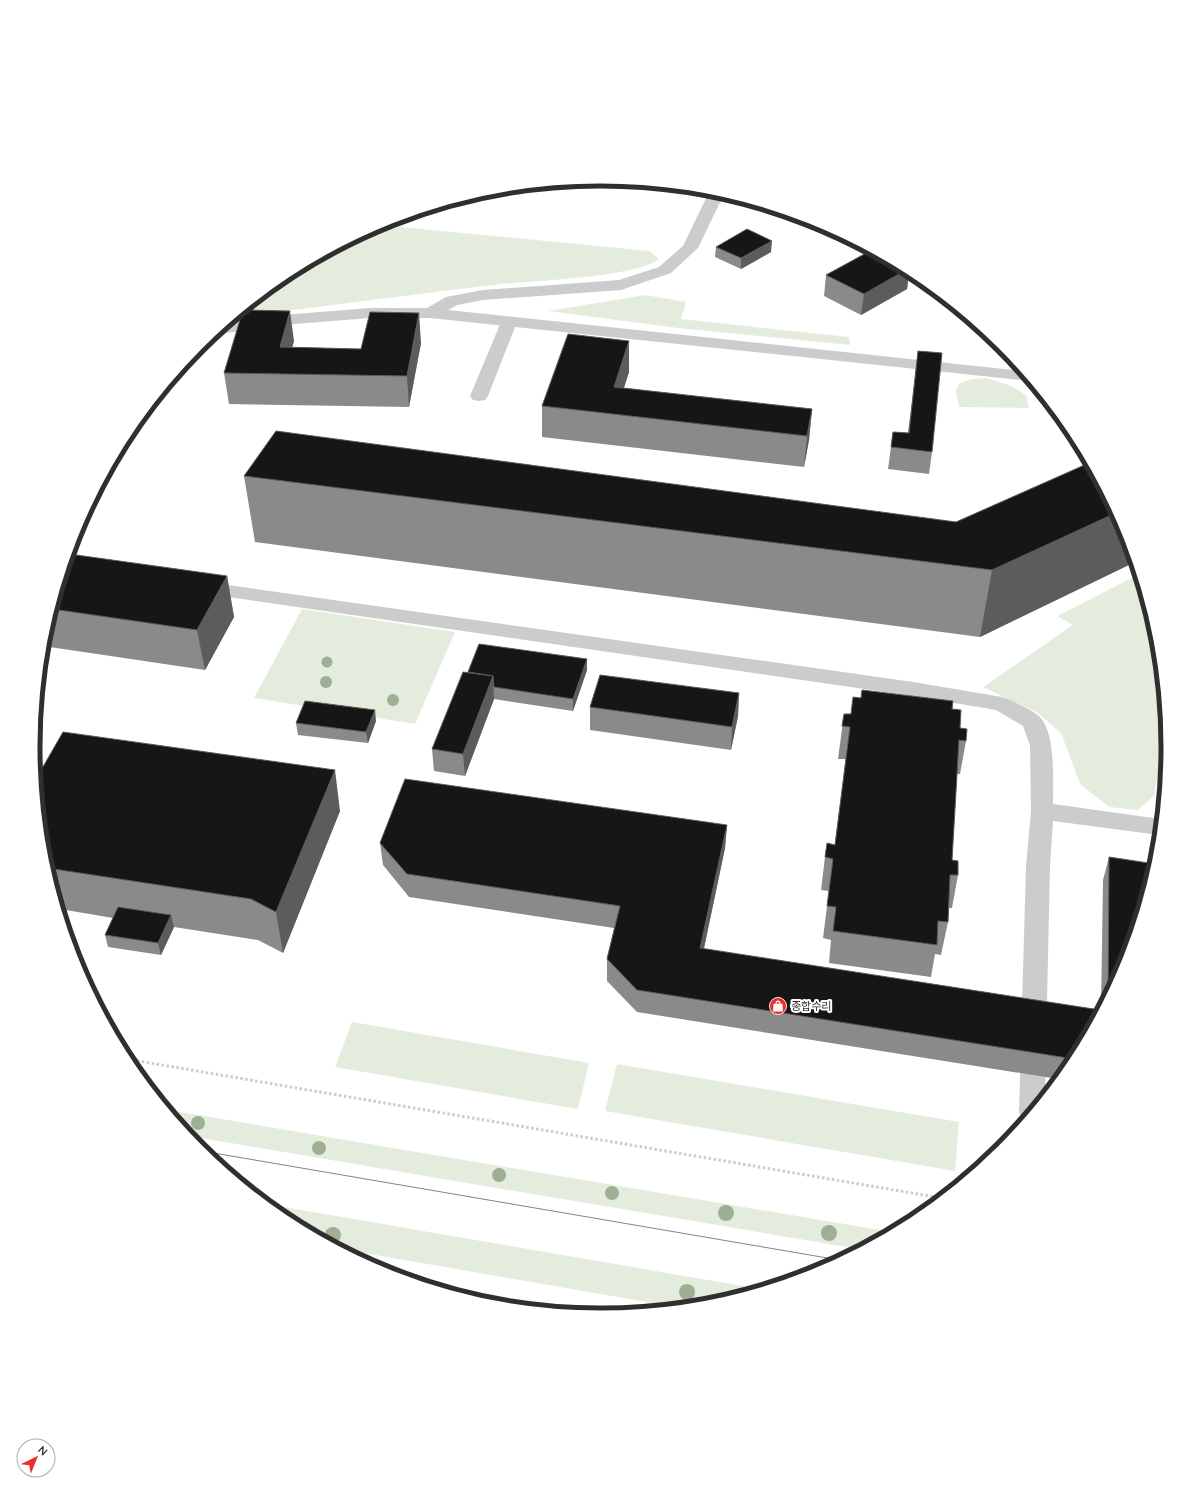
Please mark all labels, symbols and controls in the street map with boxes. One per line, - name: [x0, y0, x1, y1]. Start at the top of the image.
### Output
- shop icon: 종합수리: [768, 996, 788, 1016]
- place label: 종합수리: [791, 999, 831, 1013]
- north arrow: [16, 1438, 56, 1478]
- text: N: [35, 1443, 51, 1459]

